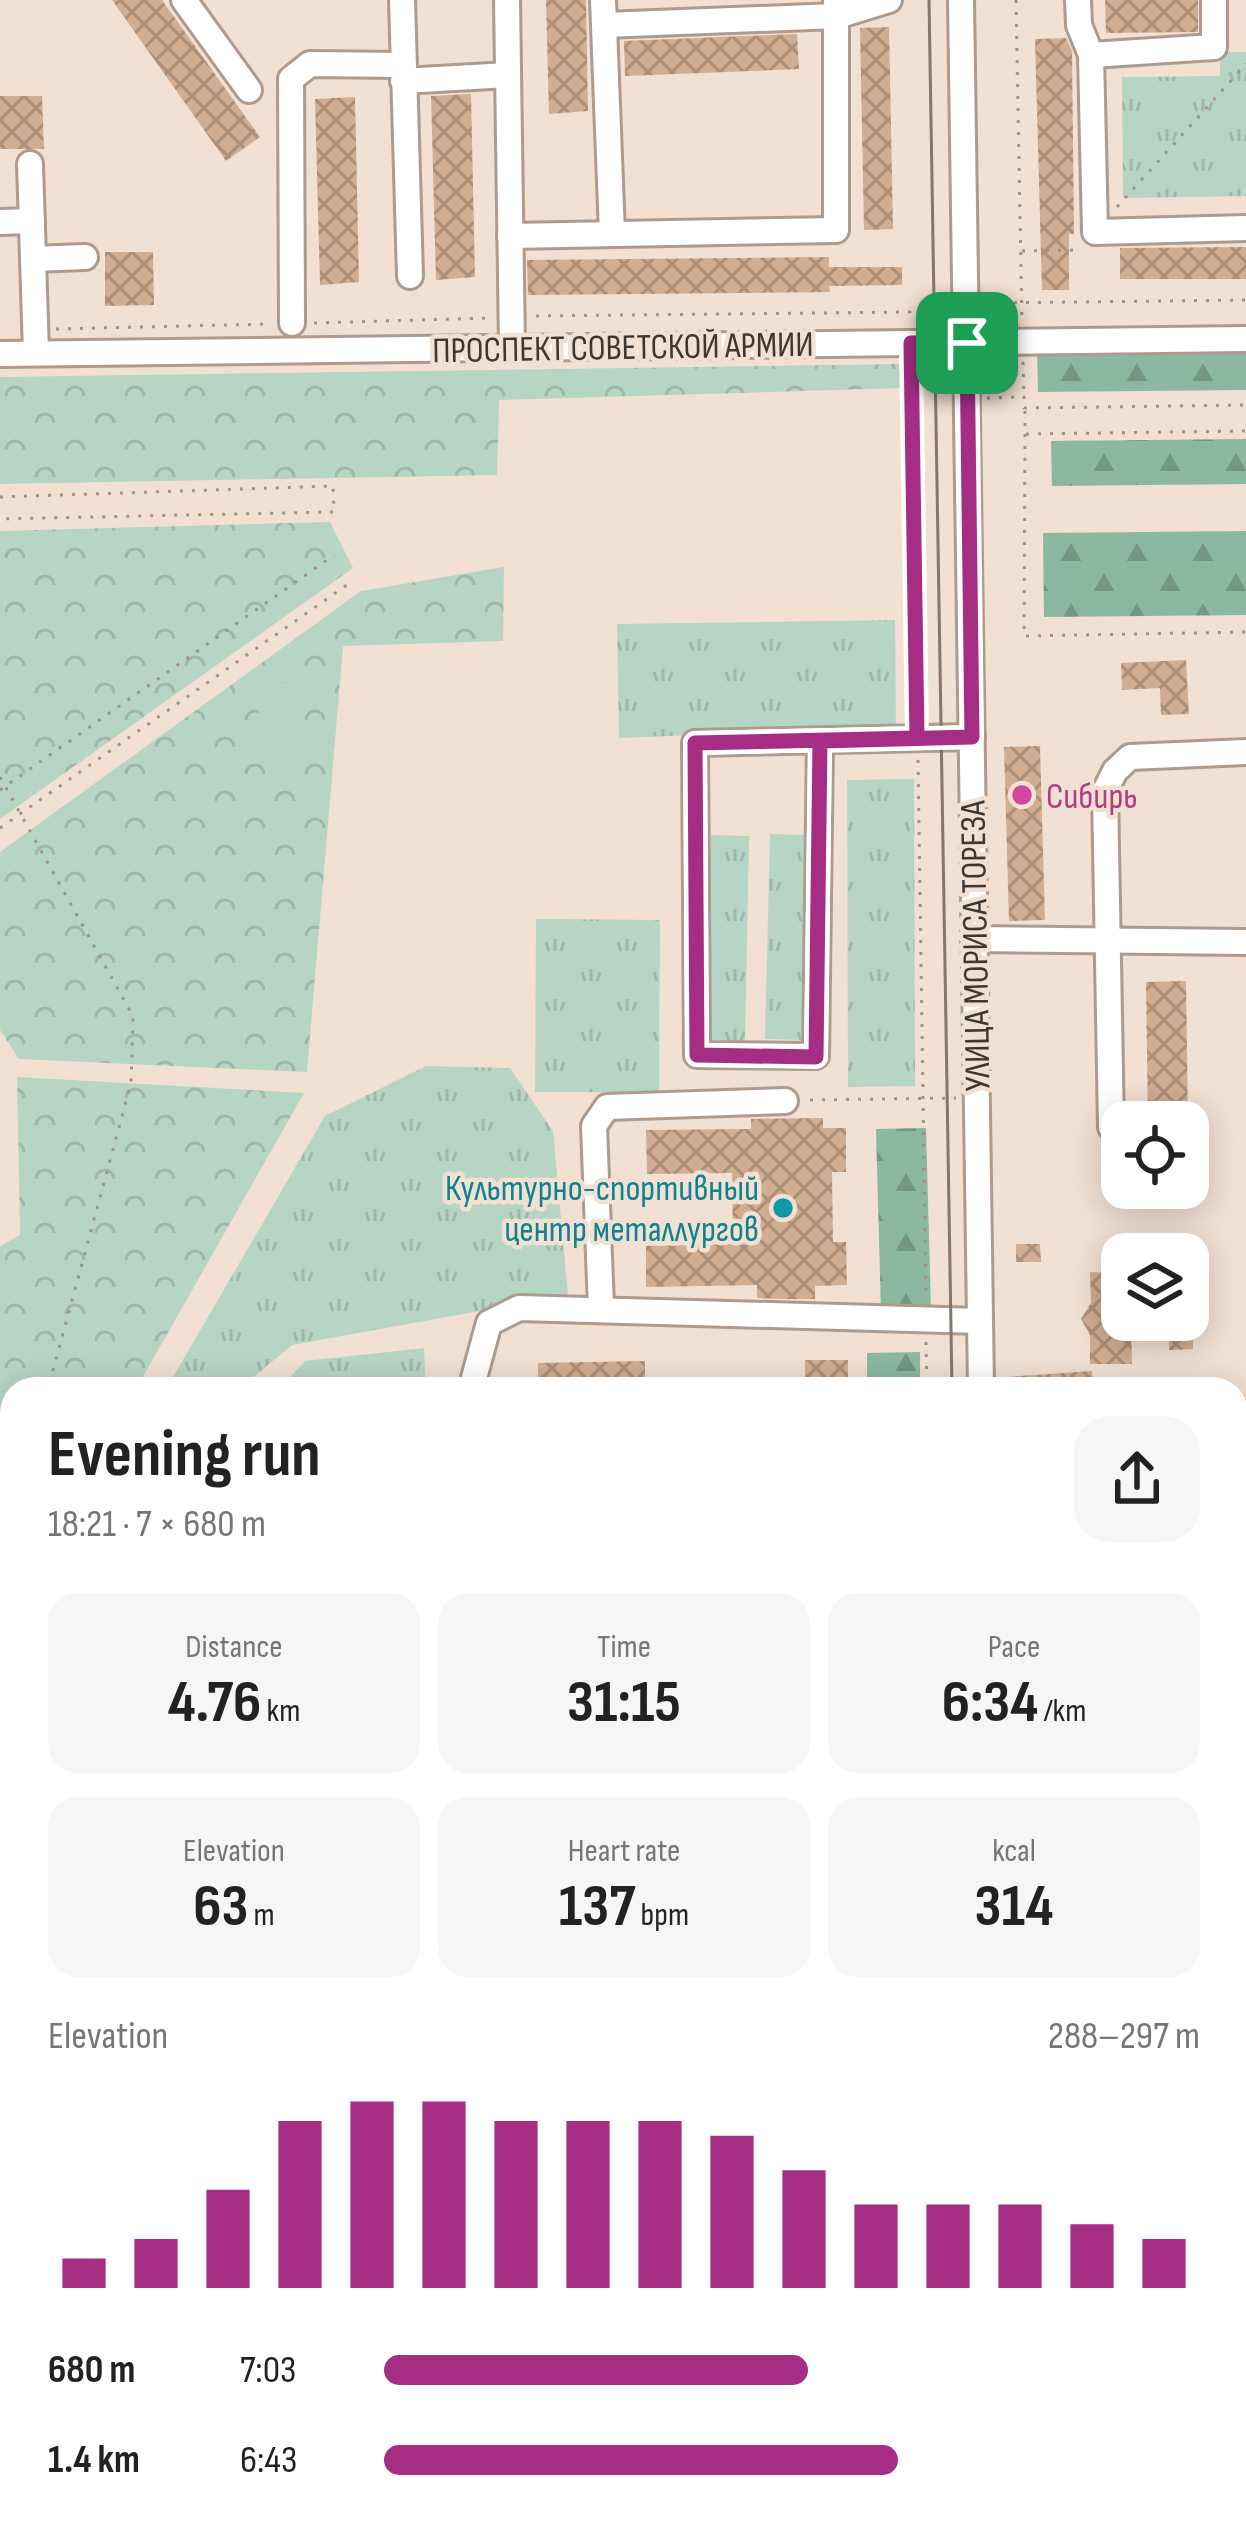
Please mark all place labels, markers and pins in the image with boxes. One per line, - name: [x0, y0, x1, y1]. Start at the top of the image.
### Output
- pin: [916, 292, 1018, 394]
- place label: Сибирь: [1046, 776, 1138, 819]
- marker: Сибирь: [1009, 782, 1035, 808]
- place label: Культурно-спортивный центр металлургов: [445, 1168, 759, 1252]
- marker: Культурно-спортивный центр металлургов: [770, 1195, 796, 1221]

